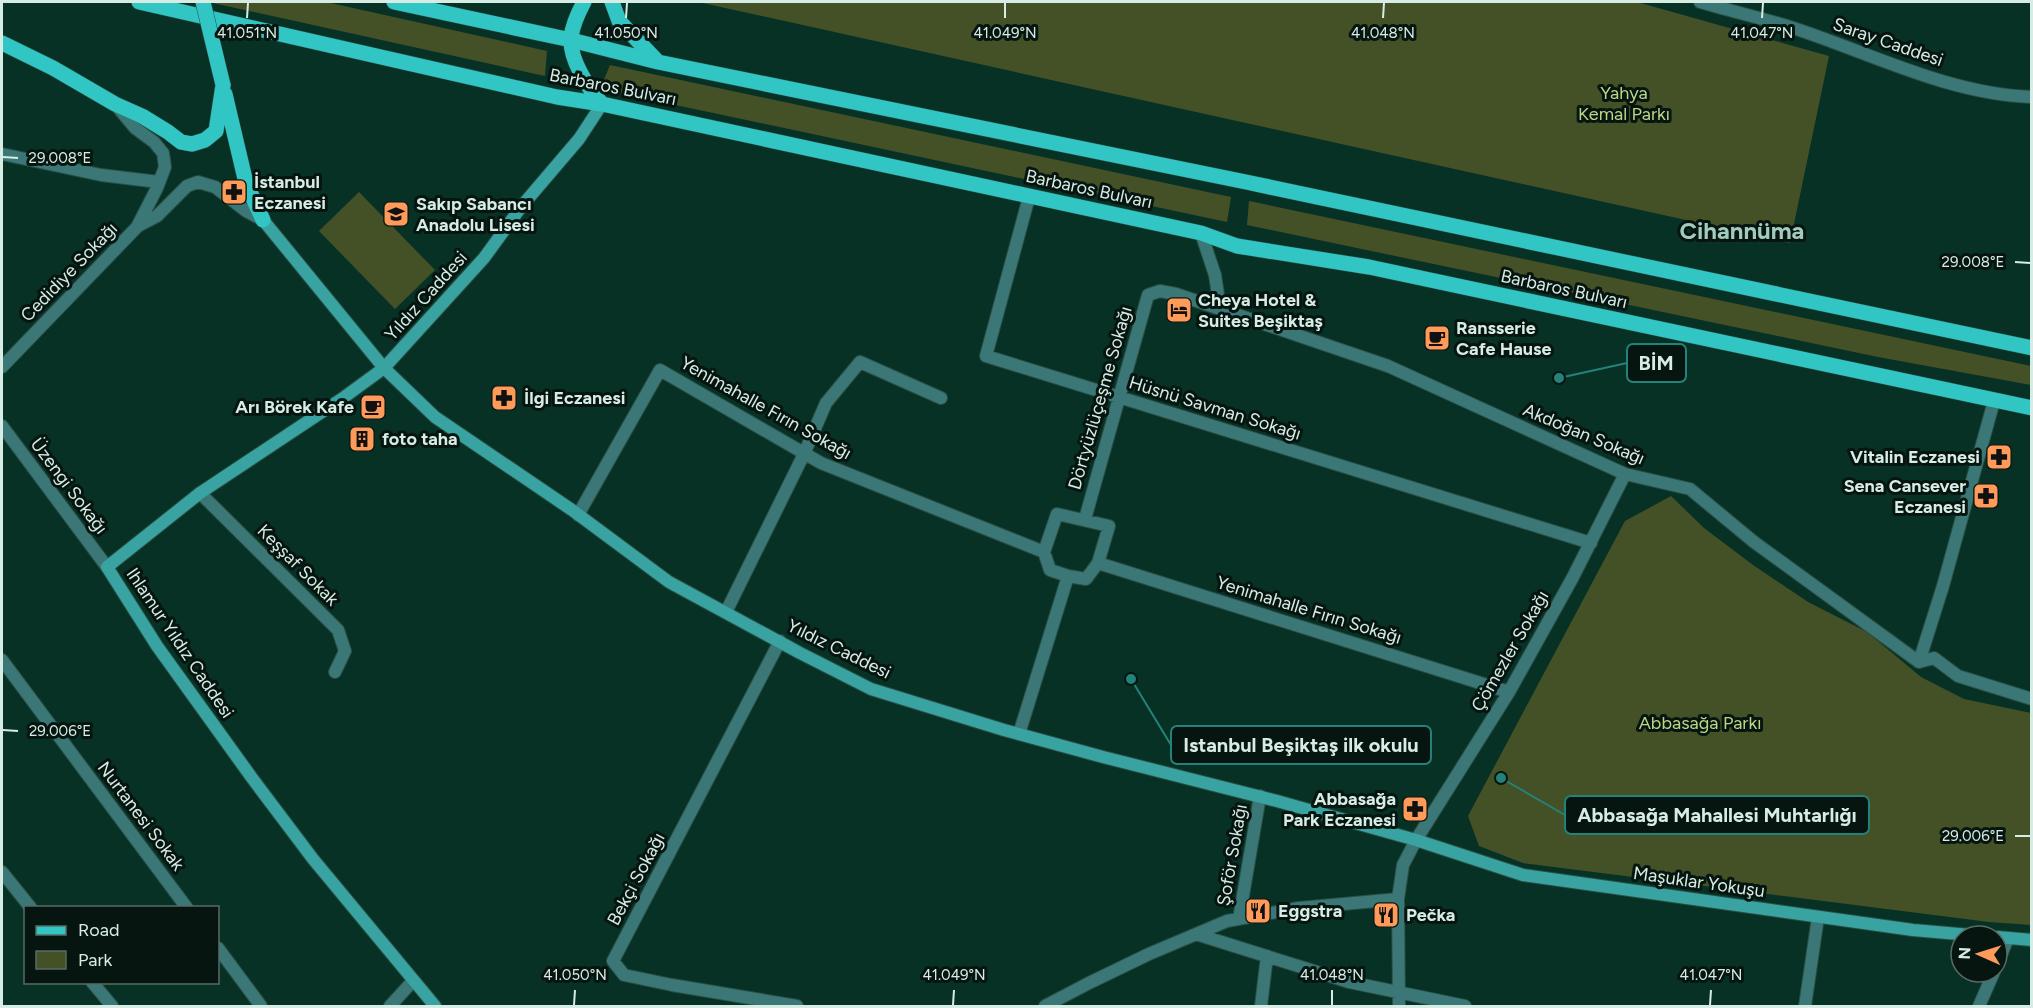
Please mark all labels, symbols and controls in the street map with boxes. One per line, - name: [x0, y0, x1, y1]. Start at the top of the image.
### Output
- street label: Saray Caddesi: [1830, 13, 1946, 71]
- text: 41.051°N: [217, 24, 277, 42]
- text: 41.050°N: [594, 24, 658, 42]
- text: 41.049°N: [973, 24, 1037, 42]
- text: 41.048°N: [1351, 24, 1415, 42]
- text: 41.047°N: [1731, 24, 1793, 42]
- street label: Barbaros Bulvarı: [548, 64, 678, 110]
- park label: Yahya Kemal Parkı: [1578, 82, 1670, 125]
- text: 29.008°E: [29, 149, 91, 167]
- street label: Barbaros Bulvarı: [1024, 165, 1154, 213]
- place label: İstanbul Eczanesi: [254, 171, 326, 214]
- pharmacy icon: İstanbul Eczanesi: [219, 177, 249, 207]
- place label: Sakıp Sabancı Anadolu Lisesi: [416, 193, 535, 236]
- school or university icon: Sakıp Sabancı Anadolu Lisesi: [381, 199, 411, 229]
- district label: Cihannüma: [1680, 216, 1804, 245]
- street label: Cedidiye Sokağı: [16, 218, 122, 326]
- street label: Yıldız Caddesi: [380, 247, 472, 345]
- text: 29.008°E: [1942, 253, 2004, 271]
- street label: Barbaros Bulvarı: [1499, 265, 1629, 313]
- place label: Cheya Hotel & Suites Beşiktaş: [1198, 289, 1323, 332]
- hotel icon: Cheya Hotel & Suites Beşiktaş: [1164, 295, 1194, 325]
- street label: Dörtyüzlüçeşme Sokağı: [1063, 304, 1137, 492]
- place label: Ransserie Cafe Hause: [1456, 317, 1551, 360]
- cafe icon: Ransserie Cafe Hause: [1422, 323, 1452, 353]
- callout: BİM: [1627, 344, 1686, 382]
- text: BİM: [1638, 351, 1674, 375]
- street label: Yenimahalle Fırın Sokağı: [677, 352, 855, 464]
- street label: Hüsnü Savman Sokağı: [1126, 371, 1304, 445]
- pharmacy icon: İlgi Eczanesi: [489, 383, 519, 413]
- place label: İlgi Eczanesi: [524, 387, 625, 409]
- cafe icon: Arı Börek Kafe: [358, 392, 388, 422]
- place label: Arı Börek Kafe: [235, 396, 354, 418]
- street label: Akdoğan Sokağı: [1520, 398, 1648, 470]
- building icon: foto taha: [347, 424, 377, 454]
- place label: foto taha: [382, 428, 458, 450]
- street label: Üzengi Sokağı: [26, 434, 112, 538]
- pharmacy icon: Vitalin Eczanesi: [1984, 442, 2014, 472]
- place label: Vitalin Eczanesi: [1850, 446, 1980, 468]
- place label: Sena Cansever Eczanesi: [1844, 475, 1966, 518]
- pharmacy icon: Sena Cansever Eczanesi: [1971, 481, 2001, 511]
- street label: Keşşaf Sokak: [253, 520, 343, 610]
- street label: Ihlamur Yıldız Caddesi: [121, 564, 239, 722]
- street label: Yenimahalle Fırın Sokağı: [1214, 571, 1404, 649]
- street label: Çömezler Sokağı: [1467, 587, 1553, 715]
- street label: Yıldız Caddesi: [784, 614, 894, 684]
- park label: Abbasağa Parkı: [1639, 712, 1761, 734]
- text: 29.006°E: [29, 722, 91, 740]
- callout: Istanbul Beşiktaş ilk okulu: [1171, 726, 1431, 764]
- text: Istanbul Beşiktaş ilk okulu: [1183, 733, 1419, 757]
- street label: Nurtanesi Sokak: [93, 757, 189, 875]
- place label: Abbasağa Park Eczanesi: [1283, 788, 1396, 831]
- pharmacy icon: Abbasağa Park Eczanesi: [1400, 794, 1430, 824]
- callout: Abbasağa Mahallesi Muhtarlığı: [1565, 796, 1869, 834]
- street label: Şoför Sokağı: [1212, 802, 1252, 908]
- text: Abbasağa Mahallesi Muhtarlığı: [1577, 803, 1857, 827]
- text: 29.006°E: [1942, 827, 2004, 845]
- street label: Bekçi Sokağı: [602, 829, 670, 929]
- street label: Maşuklar Yokuşu: [1632, 862, 1766, 902]
- restaurant icon: Eggstra: [1243, 896, 1273, 926]
- place label: Eggstra: [1278, 900, 1342, 922]
- restaurant icon: Pečka: [1371, 900, 1401, 930]
- place label: Pečka: [1406, 904, 1455, 926]
- legend: [24, 906, 219, 984]
- text: Road: [78, 919, 119, 941]
- north arrow: [1949, 924, 2009, 984]
- text: N: [1955, 947, 1974, 960]
- text: Park: [78, 949, 113, 971]
- text: 41.050°N: [543, 966, 607, 984]
- text: 41.049°N: [922, 966, 986, 984]
- text: 41.048°N: [1300, 966, 1364, 984]
- text: 41.047°N: [1680, 966, 1742, 984]

